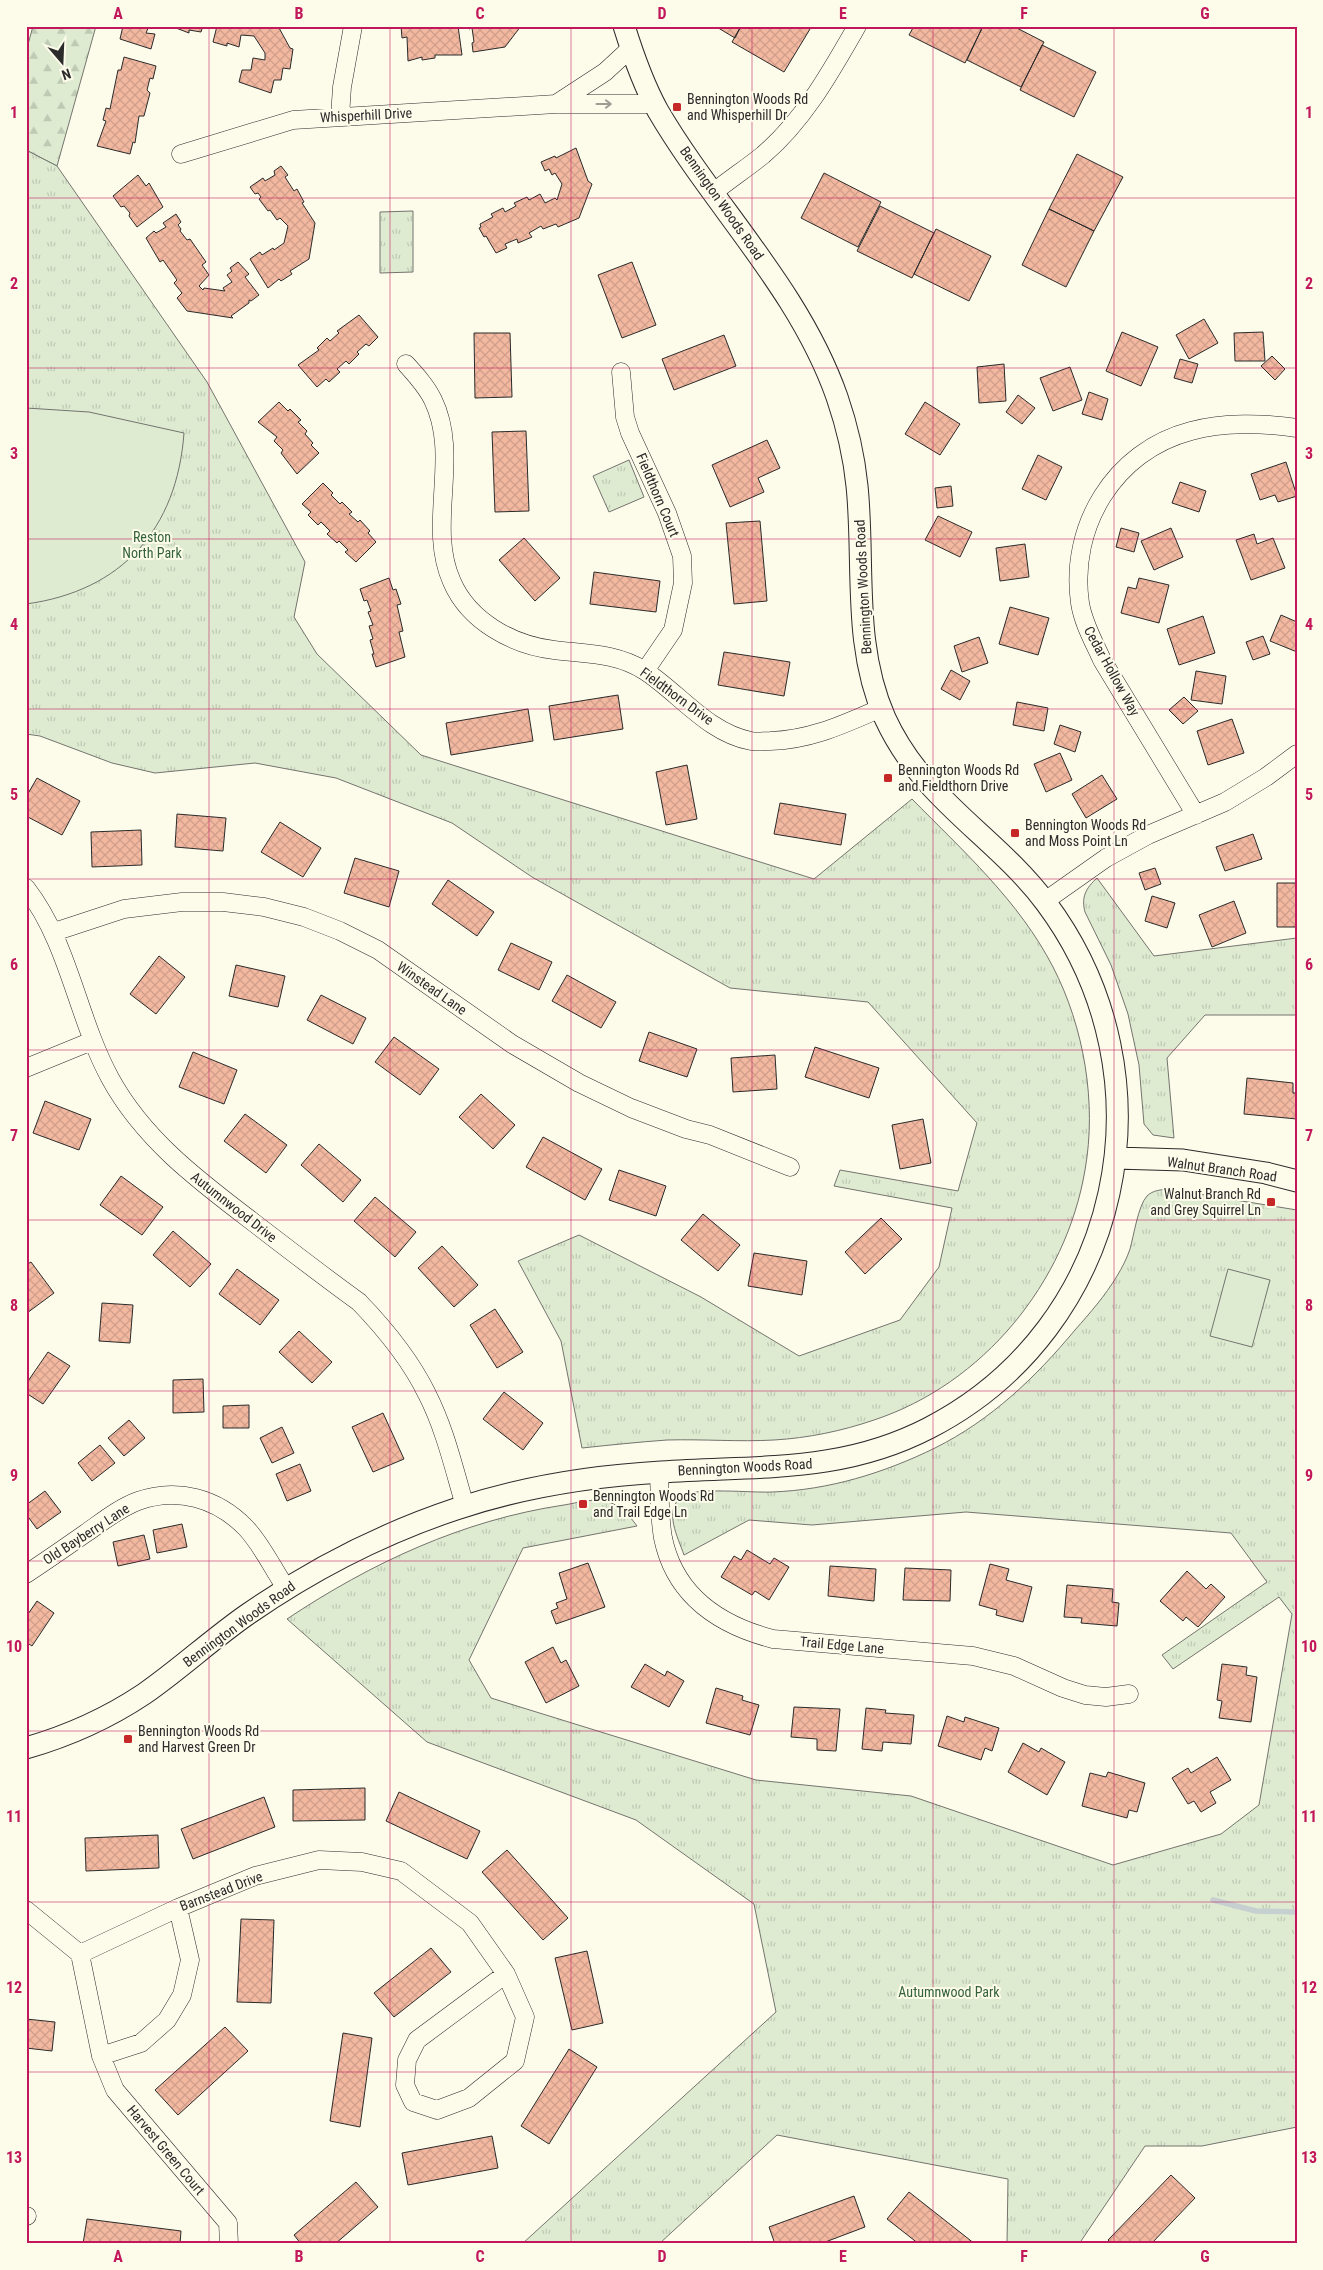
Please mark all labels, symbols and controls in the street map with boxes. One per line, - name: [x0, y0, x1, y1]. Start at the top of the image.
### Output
- text: A: [113, 4, 123, 23]
- text: B: [295, 4, 304, 23]
- text: C: [475, 4, 485, 23]
- text: D: [657, 4, 667, 23]
- text: E: [839, 4, 847, 23]
- text: F: [1020, 4, 1028, 23]
- text: G: [1200, 4, 1210, 23]
- north arrow: [38, 38, 88, 88]
- text: N: [60, 65, 73, 83]
- place label: Bennington Woods Rd and Whisperhill Dr: [687, 91, 808, 123]
- one-way arrow: [596, 99, 612, 109]
- marker: Bennington Woods Rd and Whisperhill Dr: [671, 101, 683, 113]
- text: 1: [10, 103, 18, 122]
- text: 1: [1305, 103, 1313, 122]
- street label: Whisperhill Drive: [319, 105, 413, 125]
- street label: Bennington Woods Road: [677, 143, 767, 263]
- text: 2: [10, 274, 18, 293]
- text: 2: [1305, 274, 1313, 293]
- text: 3: [10, 444, 18, 463]
- text: 3: [1305, 444, 1313, 463]
- street label: Fieldthorn Court: [633, 451, 683, 539]
- street label: Bennington Woods Road: [851, 519, 875, 655]
- park label: Reston North Park: [122, 529, 182, 561]
- text: 4: [10, 615, 18, 634]
- text: 4: [1305, 615, 1313, 634]
- street label: Cedar Hollow Way: [1081, 623, 1143, 719]
- street label: Fieldthorn Drive: [637, 664, 717, 728]
- place label: Bennington Woods Rd and Fieldthorn Drive: [898, 762, 1019, 794]
- marker: Bennington Woods Rd and Fieldthorn Drive: [882, 772, 894, 784]
- text: 5: [10, 785, 18, 804]
- text: 5: [1305, 785, 1313, 804]
- place label: Bennington Woods Rd and Moss Point Ln: [1025, 817, 1146, 849]
- marker: Bennington Woods Rd and Moss Point Ln: [1009, 827, 1021, 839]
- text: 6: [10, 955, 18, 974]
- text: 6: [1305, 955, 1313, 974]
- street label: Winstead Lane: [394, 958, 470, 1018]
- text: 7: [10, 1126, 18, 1145]
- text: 7: [1305, 1126, 1313, 1145]
- street label: Walnut Branch Road: [1166, 1153, 1278, 1185]
- street label: Autumnwood Drive: [188, 1169, 280, 1246]
- place label: Walnut Branch Rd and Grey Squirrel Ln: [1150, 1186, 1261, 1218]
- marker: Walnut Branch Rd and Grey Squirrel Ln: [1265, 1196, 1277, 1208]
- text: 8: [10, 1296, 18, 1315]
- text: 8: [1305, 1296, 1313, 1315]
- street label: Bennington Woods Road: [677, 1455, 813, 1479]
- text: 9: [10, 1466, 18, 1485]
- text: 9: [1305, 1466, 1313, 1485]
- place label: Bennington Woods Rd and Trail Edge Ln: [593, 1488, 714, 1520]
- marker: Bennington Woods Rd and Trail Edge Ln: [577, 1498, 589, 1510]
- street label: Old Bayberry Lane: [40, 1500, 133, 1568]
- street label: Bennington Woods Road: [180, 1578, 298, 1670]
- street label: Trail Edge Lane: [799, 1633, 885, 1657]
- text: 10: [6, 1637, 22, 1656]
- text: 10: [1301, 1637, 1317, 1656]
- place label: Bennington Woods Rd and Harvest Green Dr: [138, 1723, 259, 1755]
- marker: Bennington Woods Rd and Harvest Green Dr: [122, 1733, 134, 1745]
- text: 11: [6, 1807, 22, 1826]
- text: 11: [1301, 1807, 1317, 1826]
- street label: Barnstead Drive: [177, 1868, 265, 1914]
- text: 12: [6, 1978, 22, 1997]
- text: 12: [1301, 1978, 1317, 1997]
- park label: Autumnwood Park: [898, 1984, 1000, 2000]
- street label: Harvest Green Court: [124, 2102, 208, 2198]
- text: 13: [6, 2148, 22, 2167]
- text: 13: [1301, 2148, 1317, 2167]
- text: A: [113, 2247, 123, 2266]
- text: B: [295, 2247, 304, 2266]
- text: C: [475, 2247, 485, 2266]
- text: D: [657, 2247, 667, 2266]
- text: E: [839, 2247, 847, 2266]
- text: F: [1020, 2247, 1028, 2266]
- text: G: [1200, 2247, 1210, 2266]

